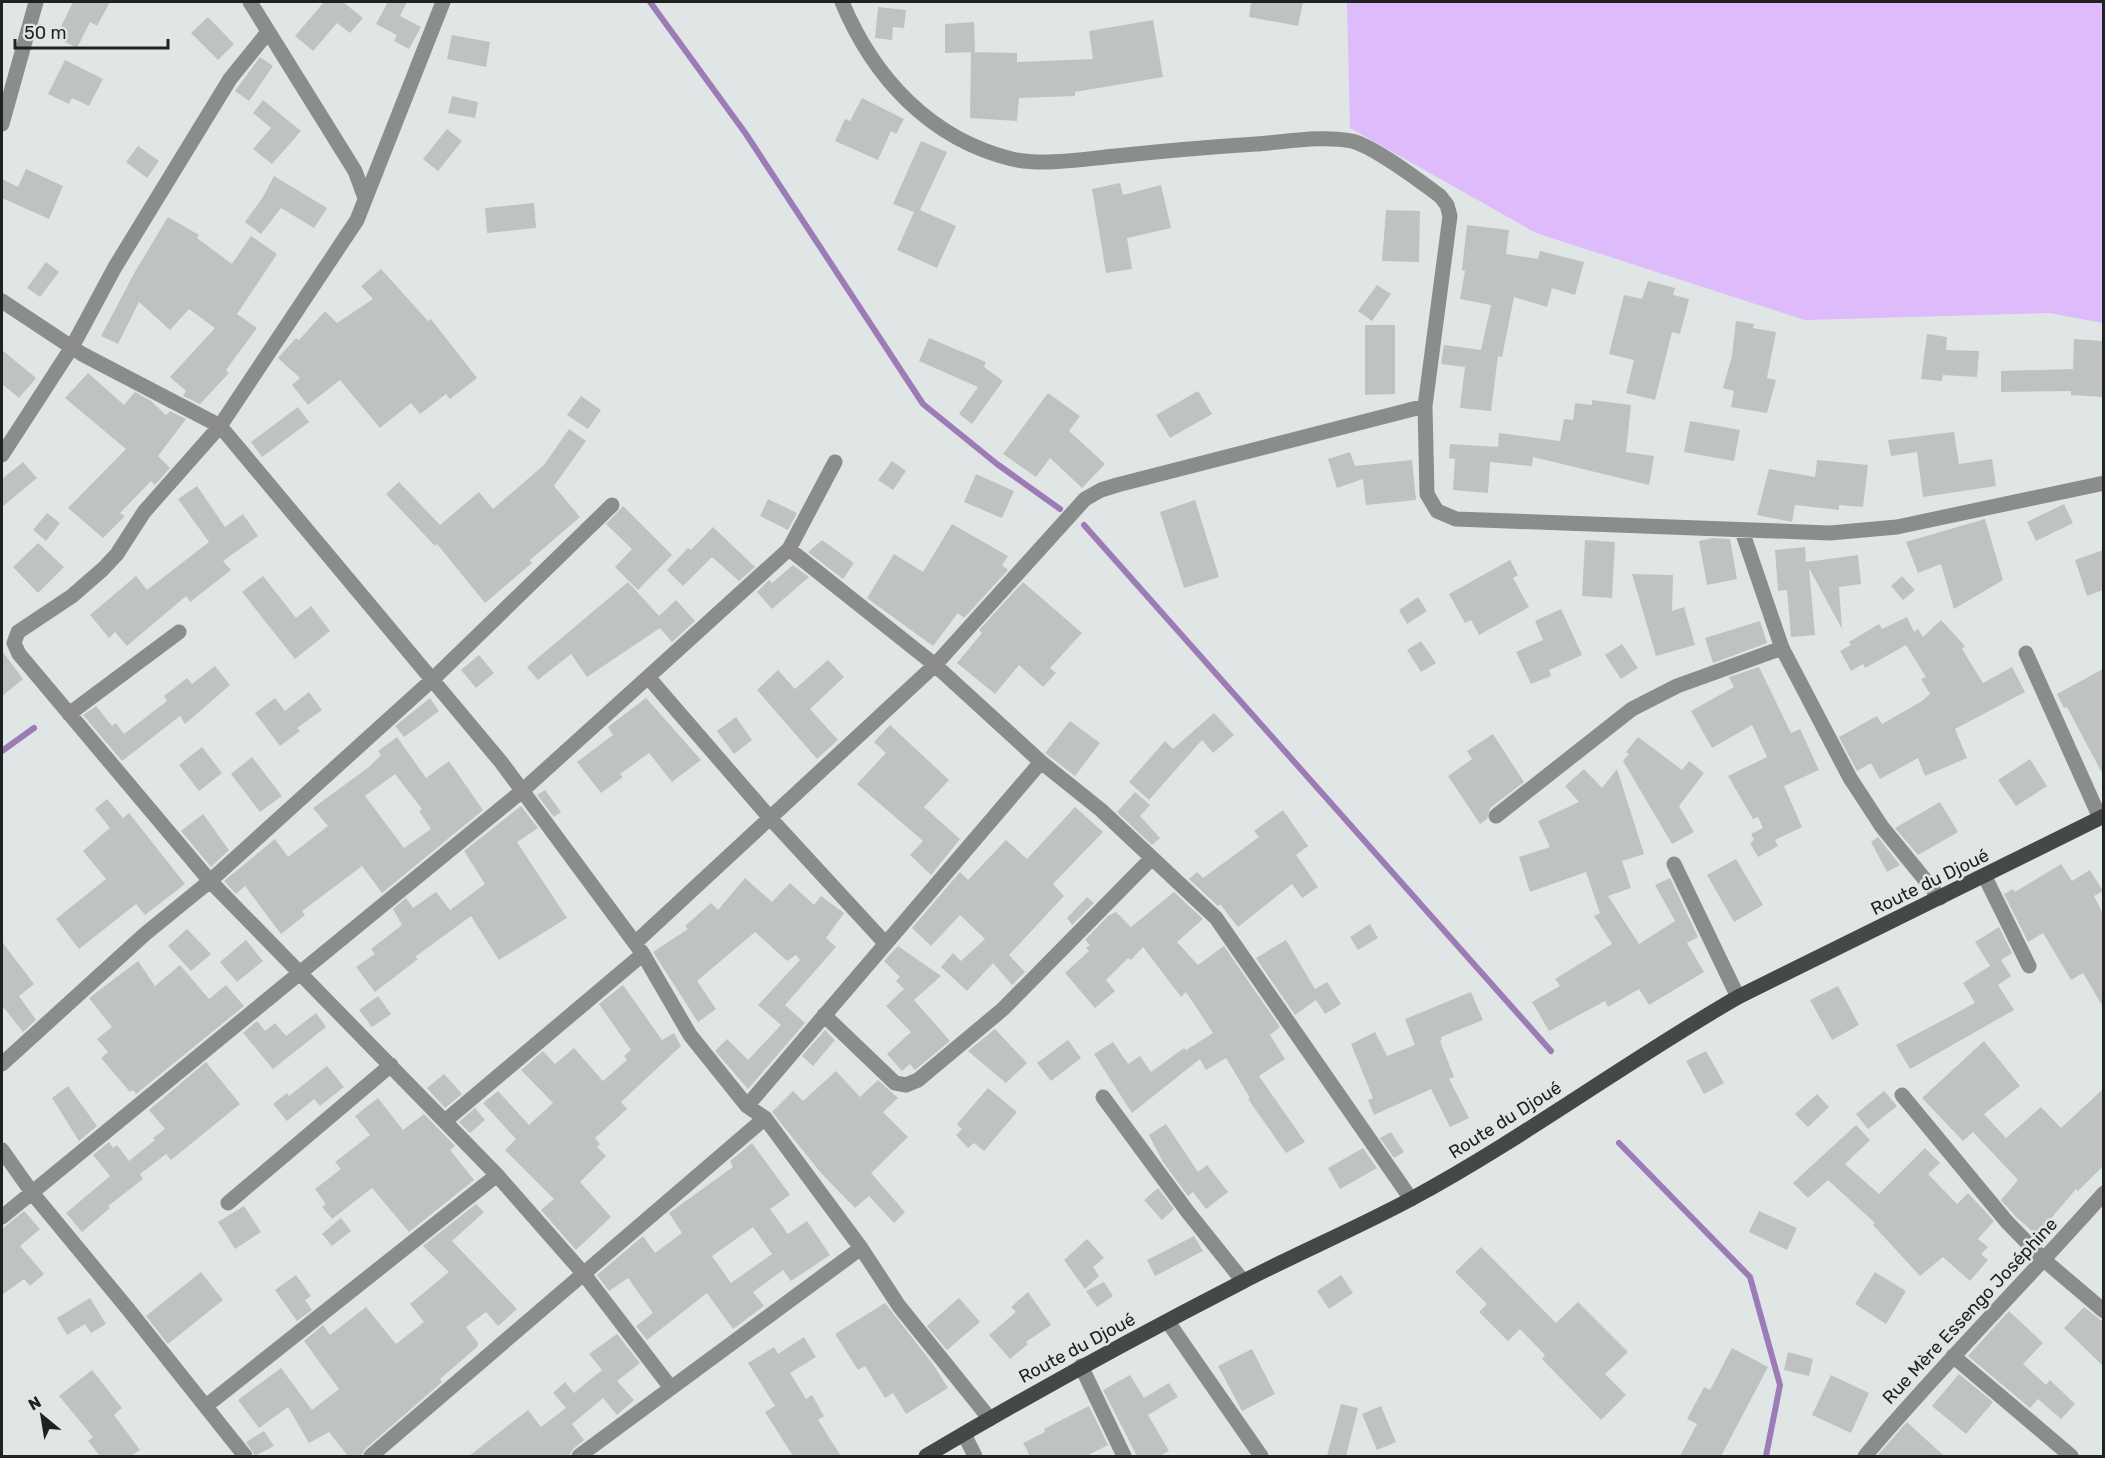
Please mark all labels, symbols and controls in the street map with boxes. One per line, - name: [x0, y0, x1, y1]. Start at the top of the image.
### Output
- scale bar: [15, 12, 168, 50]
- text: 50 m: [24, 22, 67, 44]
- street label: Route du Djoué: [1867, 844, 1993, 920]
- street label: Route du Djoué: [1445, 1077, 1565, 1163]
- street label: Rue Mère Essengo Joséphine: [1878, 1213, 2062, 1409]
- street label: Route du Djoué: [1015, 1308, 1139, 1388]
- north arrow: [12, 1386, 72, 1446]
- text: N: [25, 1392, 44, 1415]

